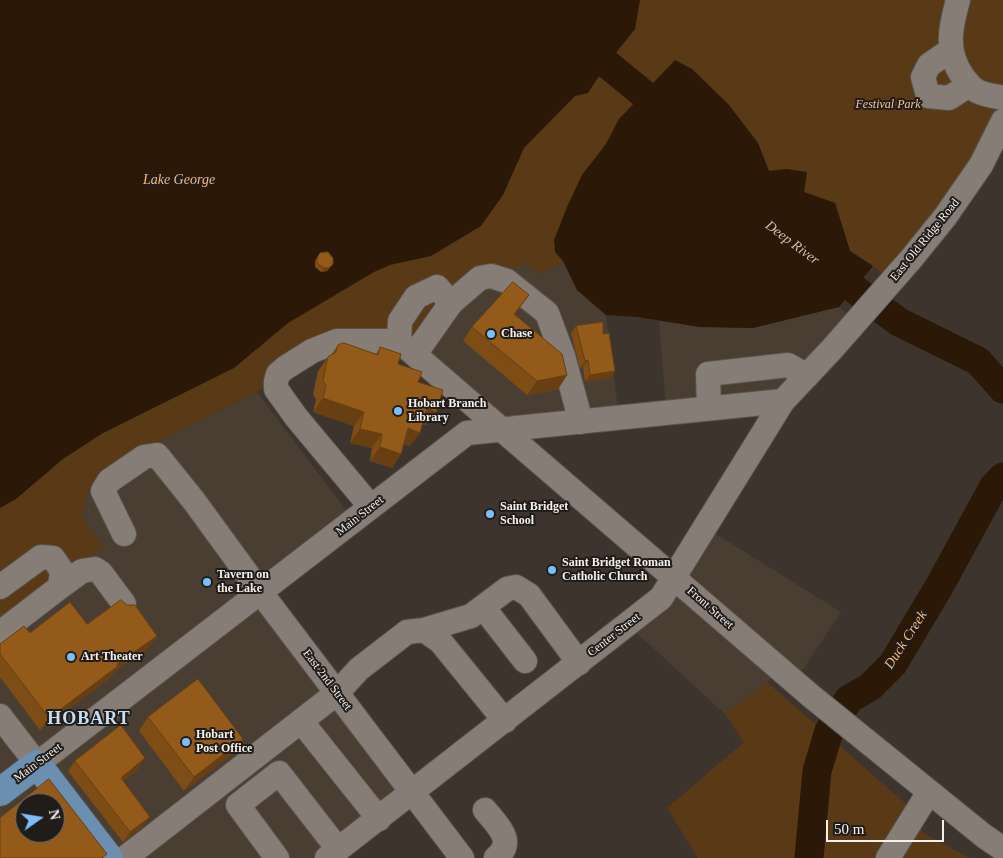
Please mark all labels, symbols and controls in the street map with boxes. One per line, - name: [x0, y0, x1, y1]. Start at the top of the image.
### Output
- park label: Festival Park: [856, 98, 920, 112]
- water label: Lake George: [143, 172, 215, 188]
- street label: East Old Ridge Road: [887, 196, 963, 284]
- water label: Deep River: [762, 217, 822, 269]
- place label: Chase: [501, 327, 532, 341]
- marker: Chase: [485, 328, 497, 340]
- place label: Hobart Branch Library: [408, 397, 486, 425]
- marker: Hobart Branch Library: [392, 405, 404, 417]
- street label: Main Street: [333, 493, 387, 539]
- place label: Saint Bridget School: [500, 500, 568, 528]
- marker: Saint Bridget School: [484, 508, 496, 520]
- place label: Saint Bridget Roman Catholic Church: [562, 556, 671, 584]
- marker: Saint Bridget Roman Catholic Church: [546, 564, 558, 576]
- place label: Tavern on the Lake: [217, 568, 269, 596]
- marker: Tavern on the Lake: [201, 576, 213, 588]
- street label: Front Street: [684, 584, 736, 632]
- water label: Duck Creek: [881, 608, 931, 672]
- street label: Center Street: [585, 610, 643, 660]
- street label: East 2nd Street: [299, 647, 355, 713]
- place label: Art Theater: [81, 650, 143, 664]
- marker: Art Theater: [65, 651, 77, 663]
- district label: HOBART: [47, 708, 131, 730]
- place label: Hobart Post Office: [196, 728, 252, 756]
- marker: Hobart Post Office: [180, 736, 192, 748]
- street label: Main Street: [11, 740, 65, 786]
- north arrow: [15, 793, 65, 843]
- text: N: [46, 808, 63, 821]
- scale bar: [828, 810, 946, 842]
- text: 50 m: [834, 821, 864, 837]

